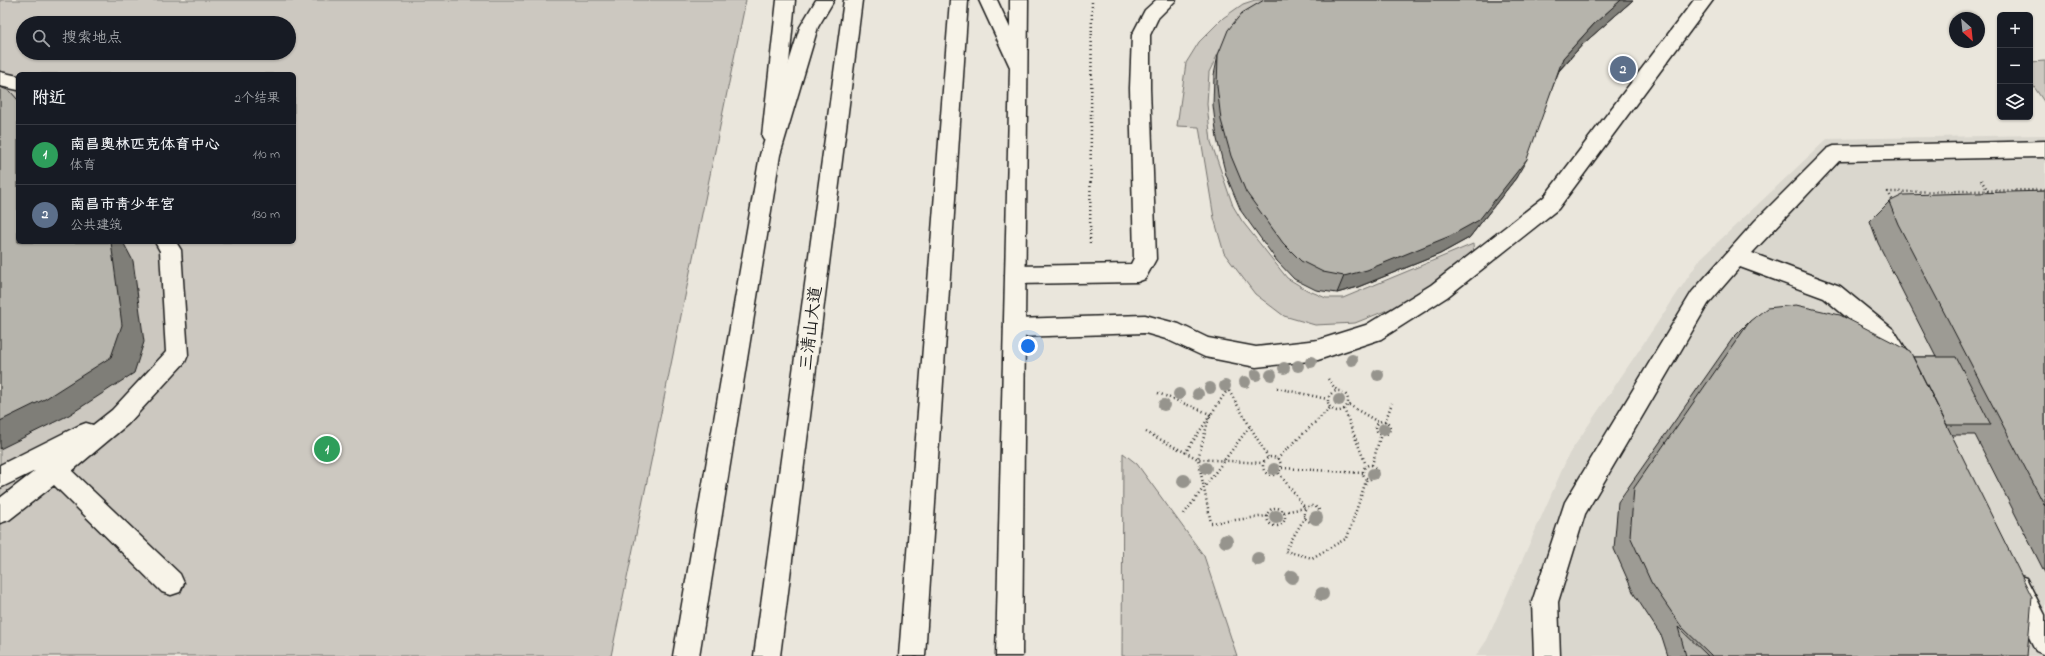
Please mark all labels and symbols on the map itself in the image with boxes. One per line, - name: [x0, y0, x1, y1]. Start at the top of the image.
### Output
- north arrow: [1949, 12, 1985, 48]
- pin: 2: [1610, 54, 1636, 84]
- street label: 三清山大道: [794, 284, 829, 372]
- your location: [1018, 336, 1038, 356]
- pin: 1: [314, 434, 340, 464]

